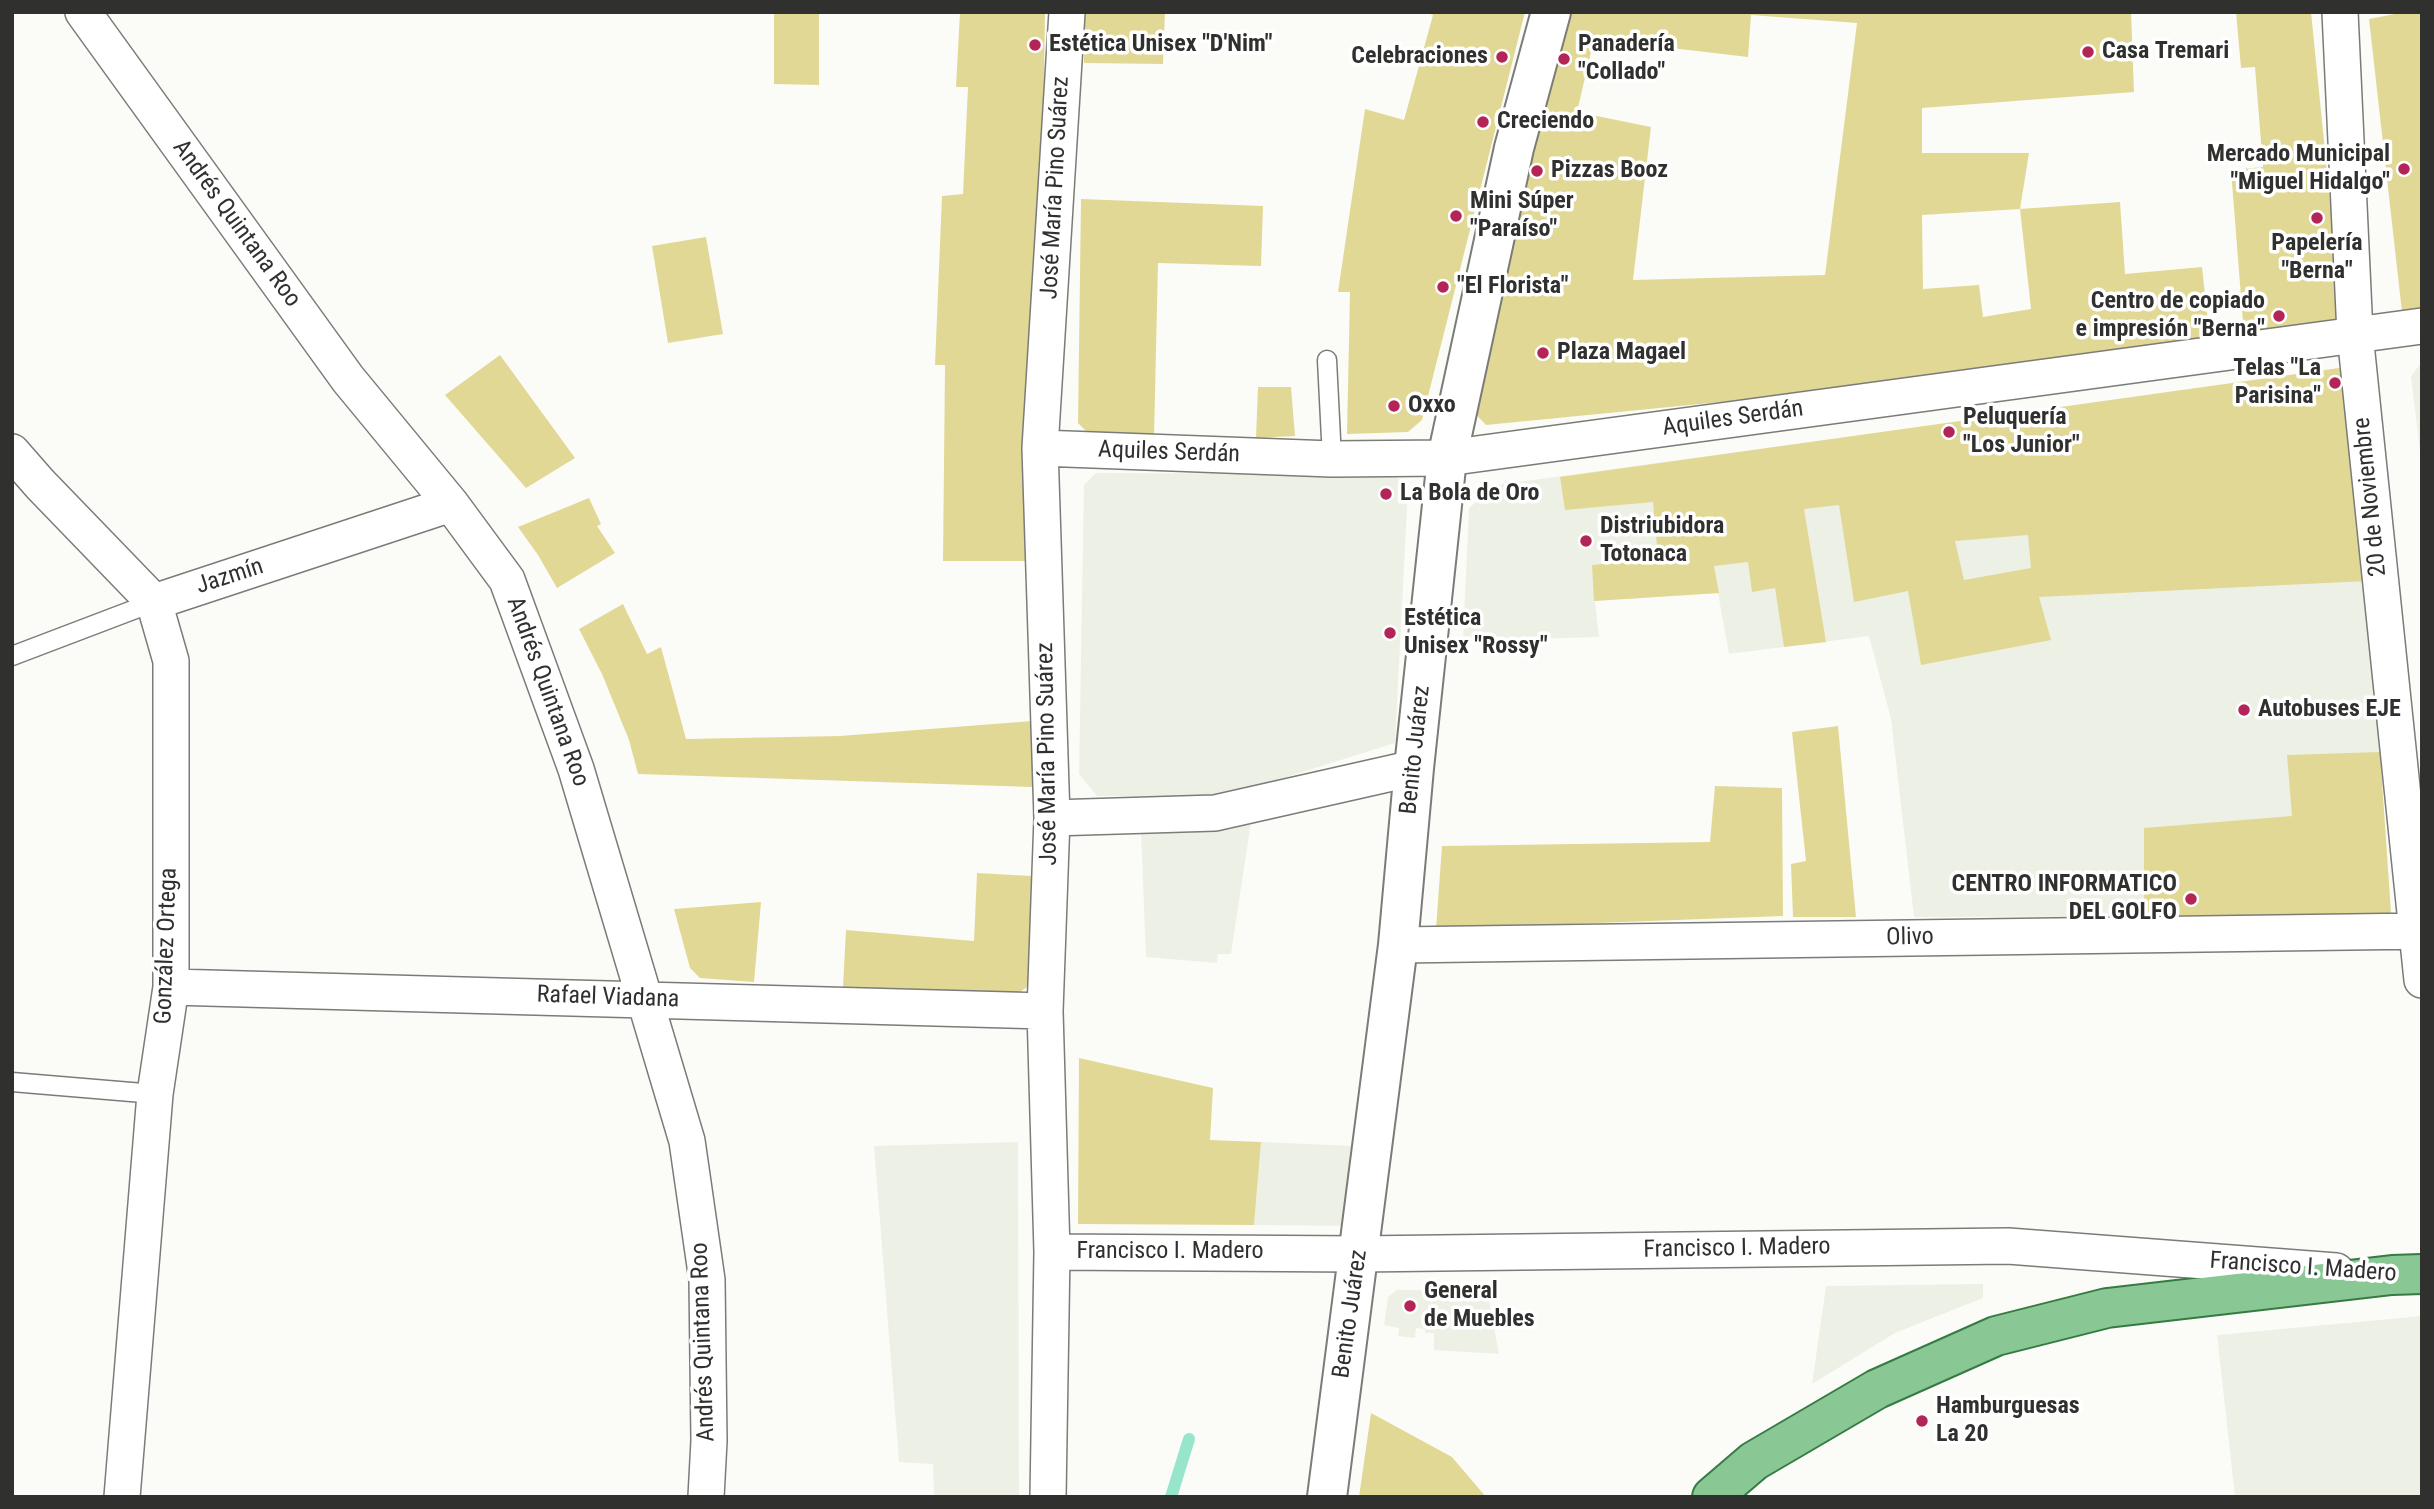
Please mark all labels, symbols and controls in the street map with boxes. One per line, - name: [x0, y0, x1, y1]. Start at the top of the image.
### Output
- place label: Estética Unisex "D'Nim": [1049, 31, 1273, 59]
- place label: Panadería "Collado": [1578, 31, 1675, 87]
- marker: Estética Unisex "D'Nim": [1027, 37, 1043, 53]
- place label: Casa Tremari: [2102, 38, 2229, 66]
- place label: Celebraciones: [1351, 43, 1488, 71]
- marker: Casa Tremari: [2080, 44, 2096, 60]
- marker: Celebraciones: [1494, 49, 1510, 65]
- marker: Panadería "Collado": [1556, 51, 1572, 67]
- street label: José María Pino Suárez: [1036, 76, 1076, 300]
- place label: Creciendo: [1497, 108, 1594, 136]
- marker: Creciendo: [1475, 114, 1491, 130]
- street label: Andrés Quintana Roo: [166, 135, 306, 313]
- place label: Mercado Municipal "Miguel Hidalgo": [2207, 141, 2390, 197]
- place label: Pizzas Booz: [1551, 157, 1668, 185]
- marker: Mercado Municipal "Miguel Hidalgo": [2396, 161, 2412, 177]
- marker: Pizzas Booz: [1529, 163, 1545, 179]
- place label: Mini Súper "Paraíso": [1470, 188, 1574, 244]
- marker: Mini Súper "Paraíso": [1448, 208, 1464, 224]
- marker: Papelería "Berna": [2309, 210, 2325, 226]
- place label: Papelería "Berna": [2271, 230, 2363, 286]
- place label: "El Florista": [1457, 273, 1569, 301]
- marker: "El Florista": [1435, 279, 1451, 295]
- place label: Centro de copiado e impresión "Berna": [2076, 288, 2265, 344]
- marker: Centro de copiado e impresión "Berna": [2271, 308, 2287, 324]
- place label: Plaza Magael: [1557, 339, 1686, 367]
- marker: Plaza Magael: [1535, 345, 1551, 361]
- place label: Telas "La Parisina": [2233, 355, 2321, 411]
- marker: Telas "La Parisina": [2327, 375, 2343, 391]
- place label: Oxxo: [1408, 392, 1456, 420]
- street label: Aquiles Serdán: [1661, 395, 1805, 443]
- marker: Oxxo: [1386, 398, 1402, 414]
- place label: Peluquería "Los Junior": [1963, 404, 2080, 460]
- street label: 20 de Noviembre: [2348, 416, 2394, 578]
- marker: Peluquería "Los Junior": [1941, 424, 1957, 440]
- street label: Aquiles Serdán: [1098, 436, 1240, 470]
- place label: La Bola de Oro: [1400, 480, 1539, 508]
- marker: La Bola de Oro: [1378, 486, 1394, 502]
- place label: Distriubidora Totonaca: [1600, 513, 1724, 569]
- marker: Distriubidora Totonaca: [1578, 533, 1594, 549]
- street label: Jazmín: [193, 553, 267, 601]
- street label: Andrés Quintana Roo: [499, 593, 595, 791]
- place label: Estética Unisex "Rossy": [1404, 605, 1548, 661]
- marker: Estética Unisex "Rossy": [1382, 625, 1398, 641]
- street label: José María Pino Suárez: [1032, 642, 1064, 866]
- street label: Benito Juárez: [1395, 684, 1437, 816]
- place label: Autobuses EJE: [2258, 696, 2401, 724]
- marker: Autobuses EJE: [2236, 702, 2252, 718]
- street label: González Ortega: [150, 867, 184, 1025]
- place label: CENTRO INFORMATICO DEL GOLFO: [1952, 871, 2177, 927]
- marker: CENTRO INFORMATICO DEL GOLFO: [2183, 891, 2199, 907]
- street label: Olivo: [1886, 923, 1934, 953]
- street label: Rafael Viadana: [536, 981, 680, 1015]
- street label: Francisco I. Madero: [1643, 1233, 1831, 1265]
- street label: Francisco I. Madero: [1076, 1238, 1264, 1266]
- street label: Andrés Quintana Roo: [686, 1242, 722, 1442]
- street label: Francisco I. Madero: [2209, 1247, 2397, 1289]
- street label: Benito Juárez: [1328, 1248, 1374, 1380]
- place label: General de Muebles: [1424, 1278, 1535, 1334]
- marker: General de Muebles: [1402, 1298, 1418, 1314]
- place label: Hamburguesas La 20: [1936, 1393, 2080, 1449]
- marker: Hamburguesas La 20: [1914, 1413, 1930, 1429]

